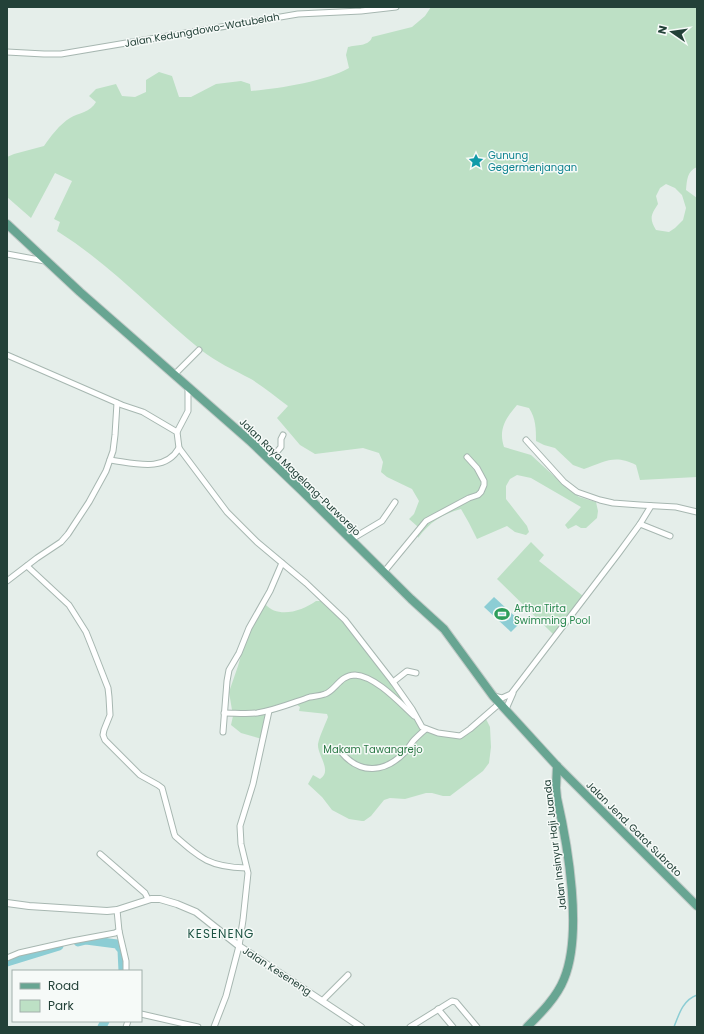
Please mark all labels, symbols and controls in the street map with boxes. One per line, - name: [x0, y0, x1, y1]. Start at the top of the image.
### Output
- street label: Jalan Kedungdowo-Watubelah: [123, 9, 281, 51]
- north arrow: [652, 12, 692, 52]
- text: N: [654, 24, 671, 36]
- place label: Gunung Gegermenjangan: [488, 148, 577, 175]
- place icon: Gunung Gegermenjangan: [467, 152, 485, 170]
- street label: Jalan Raya Magelang-Purworejo: [236, 415, 364, 539]
- place label: Artha Tirta Swimming Pool: [514, 601, 590, 628]
- sports icon: Artha Tirta Swimming Pool: [493, 605, 511, 623]
- park label: Makam Tawangrejo: [323, 742, 423, 757]
- street label: Jalan Jend. Gatot Subroto: [583, 778, 685, 880]
- street label: Jalan Insinyur Haji Juanda: [540, 779, 570, 911]
- district label: KESENENG: [188, 925, 254, 942]
- street label: Jalan Keseneng: [239, 943, 315, 999]
- legend: [12, 970, 142, 1022]
- text: Road: [48, 977, 79, 994]
- text: Park: [48, 997, 75, 1014]

